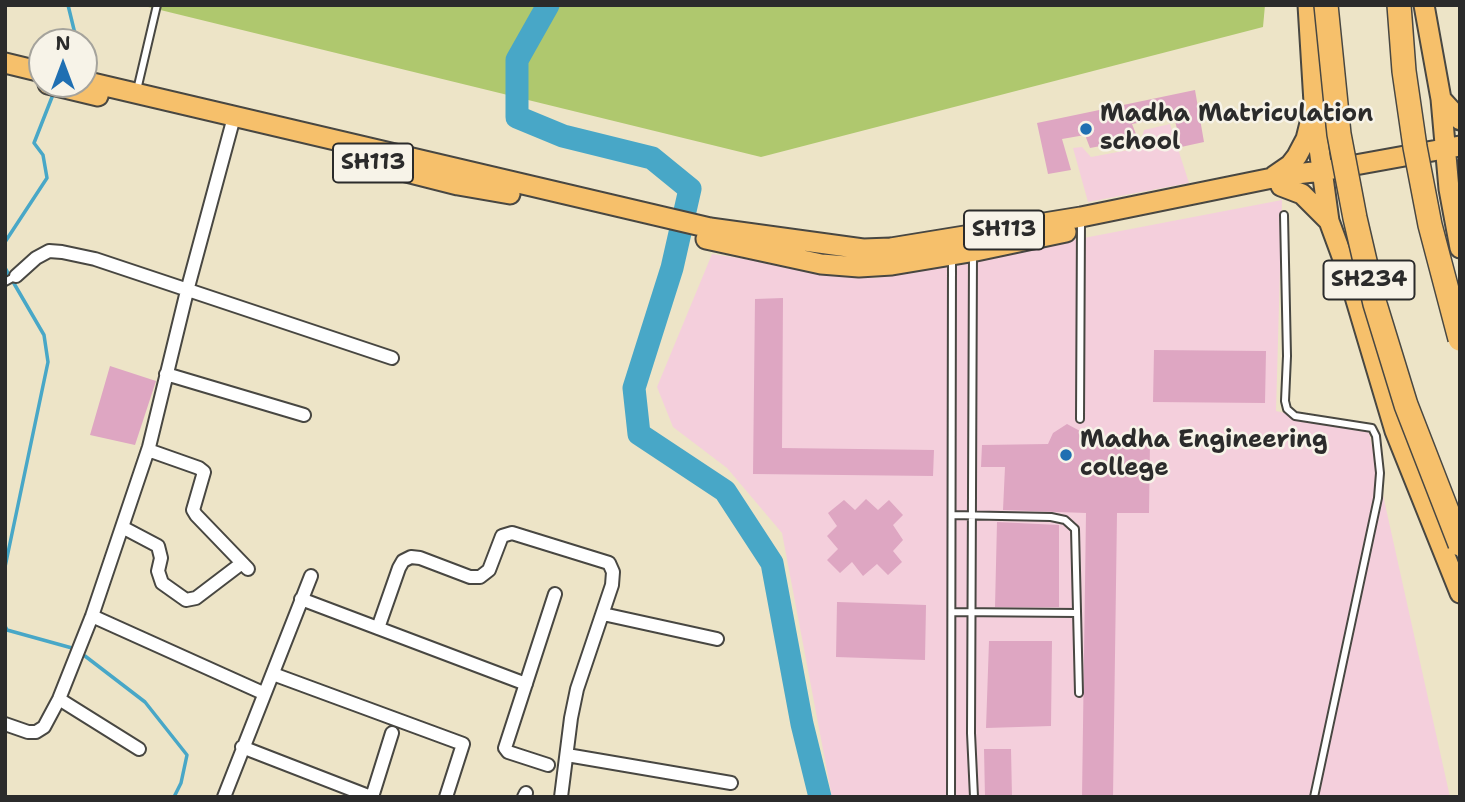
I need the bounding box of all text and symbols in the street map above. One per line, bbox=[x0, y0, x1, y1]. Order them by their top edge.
north arrow bbox=[28, 28, 98, 98]
text: N bbox=[55, 31, 71, 56]
place label: Madha Matriculation school bbox=[1100, 101, 1373, 157]
marker: Madha Matriculation school bbox=[1078, 121, 1094, 137]
road number: SH113 bbox=[333, 144, 413, 182]
road number: SH113 bbox=[964, 210, 1044, 249]
road number: SH234 bbox=[1324, 260, 1414, 300]
place label: Madha Engineering college bbox=[1080, 427, 1328, 483]
marker: Madha Engineering college bbox=[1058, 447, 1074, 463]

